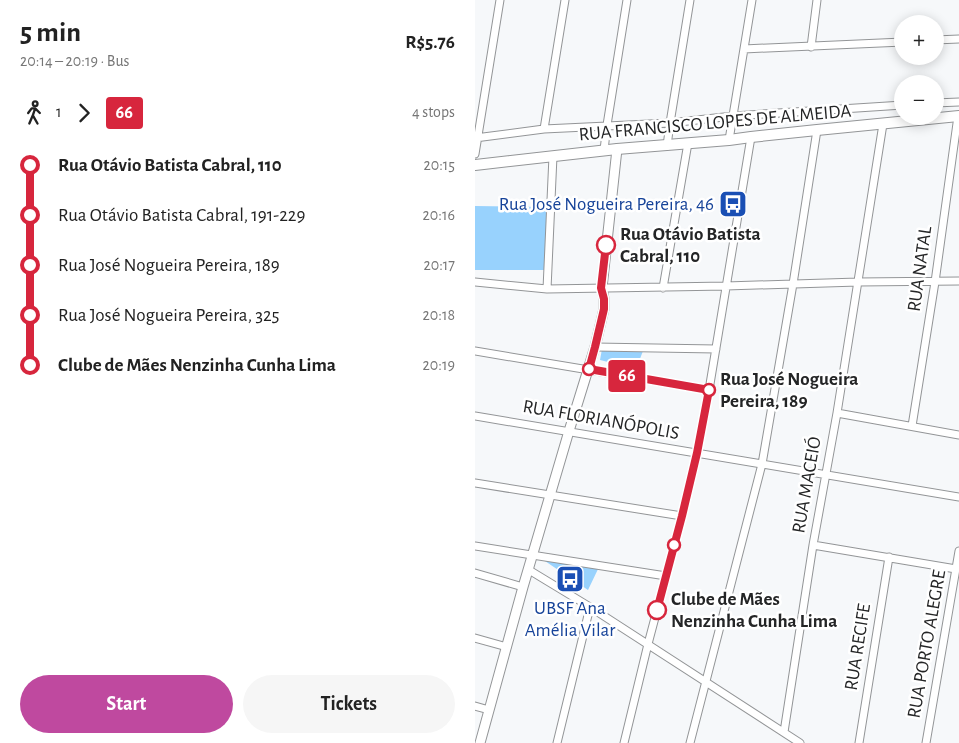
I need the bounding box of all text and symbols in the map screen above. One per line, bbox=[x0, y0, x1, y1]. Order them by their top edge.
map controls bbox=[894, 15, 944, 125]
button: + bbox=[894, 15, 944, 65]
text: 5 min bbox=[20, 19, 81, 47]
text: R$5.76 bbox=[405, 33, 455, 52]
text: 20:14 – 20:19 · Bus bbox=[20, 53, 130, 69]
button: − bbox=[894, 75, 944, 125]
icon: walk bbox=[20, 99, 48, 127]
icon: forward bbox=[70, 99, 98, 127]
street label: RUA FRANCISCO LOPES DE ALMEIDA bbox=[578, 102, 852, 144]
text: 1 bbox=[56, 104, 62, 120]
text: 66 bbox=[116, 104, 133, 122]
text: 4 stops bbox=[412, 104, 455, 120]
text: Rua Otávio Batista Cabral, 110 bbox=[58, 156, 282, 175]
text: 20:15 bbox=[423, 157, 455, 173]
bus stop icon: Rua José Nogueira Pereira, 46 bbox=[718, 189, 748, 219]
place label: Rua José Nogueira Pereira, 46 bbox=[499, 195, 714, 214]
text: Rua Otávio Batista Cabral, 191-229 bbox=[58, 206, 305, 225]
text: 20:16 bbox=[423, 207, 455, 223]
place label: Rua Otávio Batista Cabral, 110 bbox=[620, 225, 761, 266]
street label: RUA NATAL bbox=[905, 225, 935, 313]
marker: Rua Otávio Batista Cabral, 110 bbox=[596, 235, 616, 255]
text: Rua José Nogueira Pereira, 189 bbox=[58, 256, 280, 275]
text: 20:17 bbox=[423, 257, 455, 273]
text: Rua José Nogueira Pereira, 325 bbox=[58, 306, 280, 325]
text: 20:18 bbox=[423, 307, 455, 323]
text: Clube de Mães Nenzinha Cunha Lima bbox=[58, 356, 336, 375]
text: 20:19 bbox=[423, 357, 455, 373]
line badge: 66 bbox=[605, 360, 649, 392]
unlabelled marker bbox=[582, 362, 596, 376]
text: 66 bbox=[618, 367, 636, 385]
place label: Rua José Nogueira Pereira, 189 bbox=[720, 370, 858, 411]
marker: Rua José Nogueira Pereira, 189 bbox=[702, 383, 716, 397]
street label: RUA FLORIANÓPOLIS bbox=[521, 395, 681, 443]
street label: RUA MACEIÓ bbox=[787, 435, 825, 535]
unlabelled marker bbox=[667, 538, 681, 552]
bus stop icon: UBSF Ana Amélia Vilar bbox=[555, 564, 585, 594]
street label: RUA PORTO ALEGRE bbox=[905, 568, 949, 720]
place label: Clube de Mães Nenzinha Cunha Lima bbox=[671, 590, 837, 631]
place label: UBSF Ana Amélia Vilar bbox=[525, 599, 615, 640]
marker: Clube de Mães Nenzinha Cunha Lima bbox=[647, 600, 667, 620]
street label: RUA RECIFE bbox=[842, 602, 874, 692]
button: Start bbox=[20, 675, 233, 733]
button: Tickets bbox=[243, 675, 455, 733]

